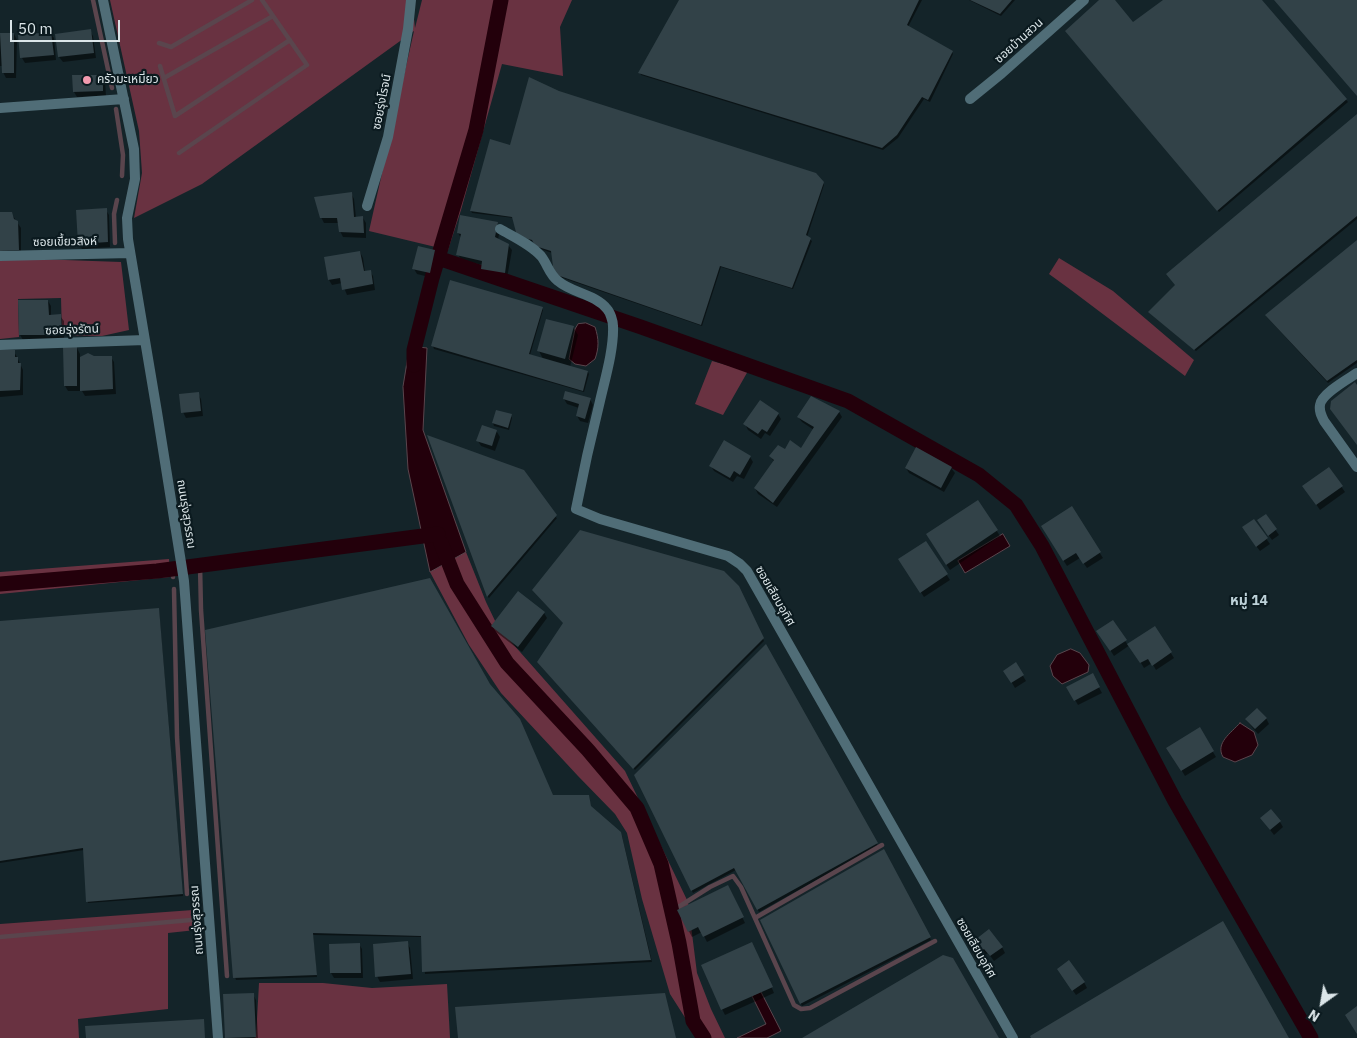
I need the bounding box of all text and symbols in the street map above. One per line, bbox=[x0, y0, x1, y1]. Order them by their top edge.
scale bar bbox=[12, 10, 122, 42]
street label: ซอยบ้านสวน bbox=[992, 15, 1046, 67]
text: 50 m bbox=[18, 19, 53, 38]
place label: ครัวมะเหมี่ยว bbox=[97, 73, 159, 87]
street label: ซอยรุ่งโรจน์ bbox=[370, 73, 394, 131]
marker: ครัวมะเหมี่ยว bbox=[81, 74, 93, 86]
street label: ซอยเขี้ยวสิงห์ bbox=[33, 234, 97, 250]
street label: ซอยรุ่งรัตน์ bbox=[45, 322, 99, 338]
street label: ถนนรุ่งสุวรรณ bbox=[173, 478, 199, 550]
street label: ซอยเลียบอุทิศ bbox=[752, 563, 798, 629]
district label: หมู่ 14 bbox=[1230, 593, 1268, 609]
street label: ถนนรุ่งสุวรรณ bbox=[187, 885, 207, 955]
street label: ซอยเลียบอุทิศ bbox=[953, 915, 999, 981]
north arrow bbox=[1297, 978, 1347, 1028]
text: N bbox=[1305, 1005, 1323, 1026]

